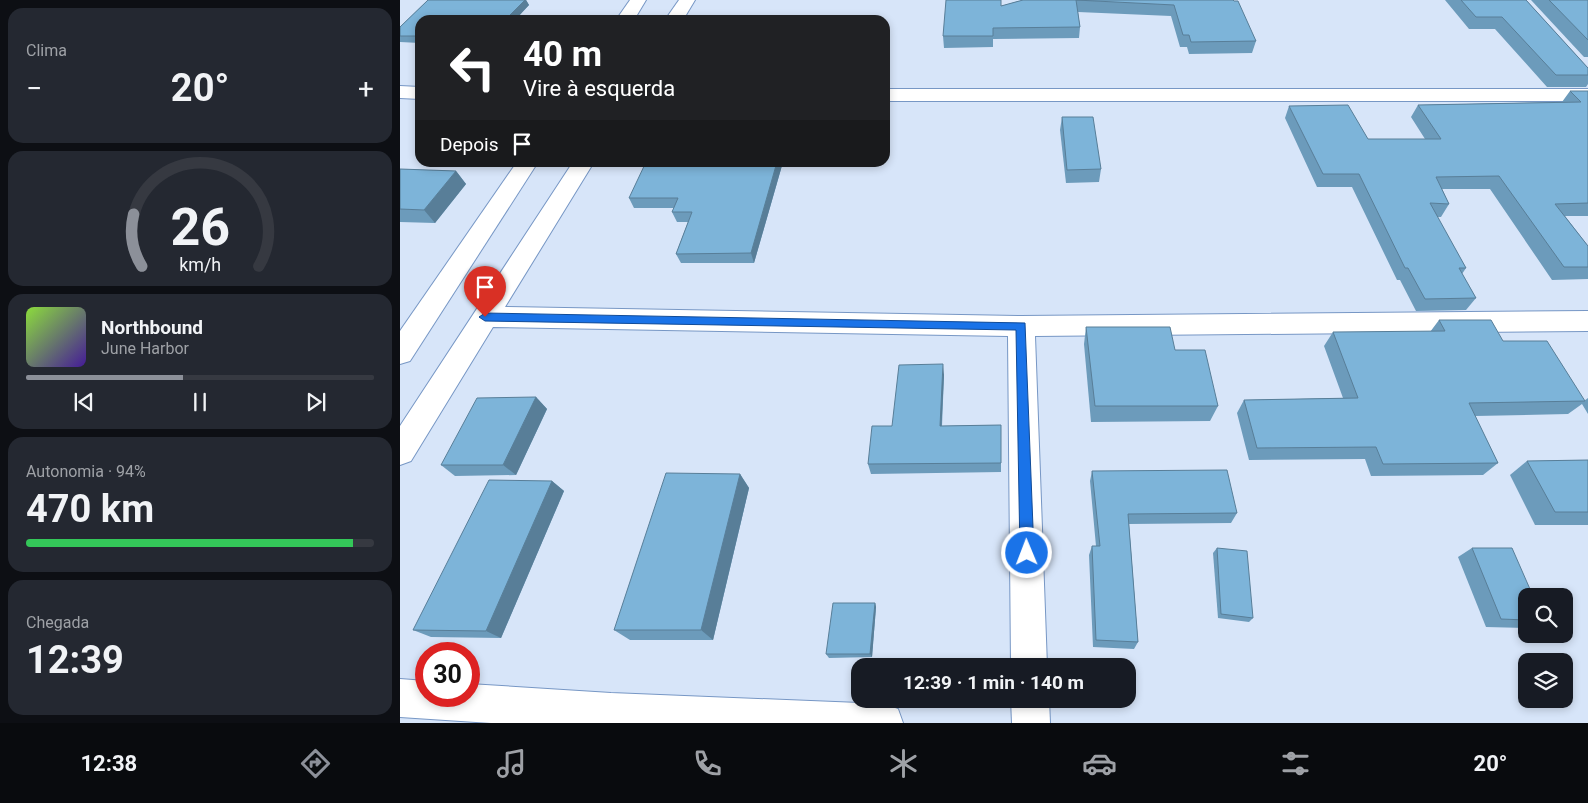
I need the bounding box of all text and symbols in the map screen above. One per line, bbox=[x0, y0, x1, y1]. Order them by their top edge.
text: 40 m bbox=[523, 34, 602, 75]
icon: left bbox=[440, 35, 505, 100]
text: Clima bbox=[26, 41, 67, 60]
text: 20° bbox=[171, 66, 229, 110]
text: − bbox=[26, 72, 42, 105]
text: + bbox=[358, 72, 374, 105]
text: Vire à esquerda bbox=[523, 76, 675, 101]
icon: arrive bbox=[508, 130, 536, 158]
text: Depois bbox=[440, 133, 498, 156]
text: 26 bbox=[170, 197, 230, 258]
text: km/h bbox=[179, 254, 221, 275]
pin bbox=[464, 266, 506, 317]
icon: arrive bbox=[471, 273, 499, 301]
text: Northbound bbox=[101, 316, 203, 339]
text: June Harbor bbox=[101, 339, 189, 358]
icon: previous bbox=[70, 388, 98, 416]
icon: pause bbox=[186, 388, 214, 416]
icon: next bbox=[302, 388, 330, 416]
text: Autonomia · 94% bbox=[26, 462, 146, 481]
text: 470 km bbox=[26, 487, 154, 531]
position arrow bbox=[1000, 526, 1052, 578]
map controls bbox=[1518, 588, 1573, 708]
button: search bbox=[1518, 588, 1573, 643]
text: Chegada bbox=[26, 613, 89, 632]
text: 12:39 bbox=[26, 638, 124, 682]
speed limit sign: 30 bbox=[415, 642, 480, 707]
button: layers bbox=[1518, 653, 1573, 708]
text: 12:39 · 1 min · 140 m bbox=[903, 671, 1084, 694]
icon: directions bbox=[298, 746, 333, 781]
icon: music bbox=[494, 746, 529, 781]
icon: phone bbox=[690, 746, 725, 781]
icon: climate bbox=[886, 746, 921, 781]
icon: car bbox=[1082, 746, 1117, 781]
icon: filters bbox=[1278, 746, 1313, 781]
text: 12:38 bbox=[80, 751, 137, 776]
text: 20° bbox=[1474, 751, 1507, 776]

